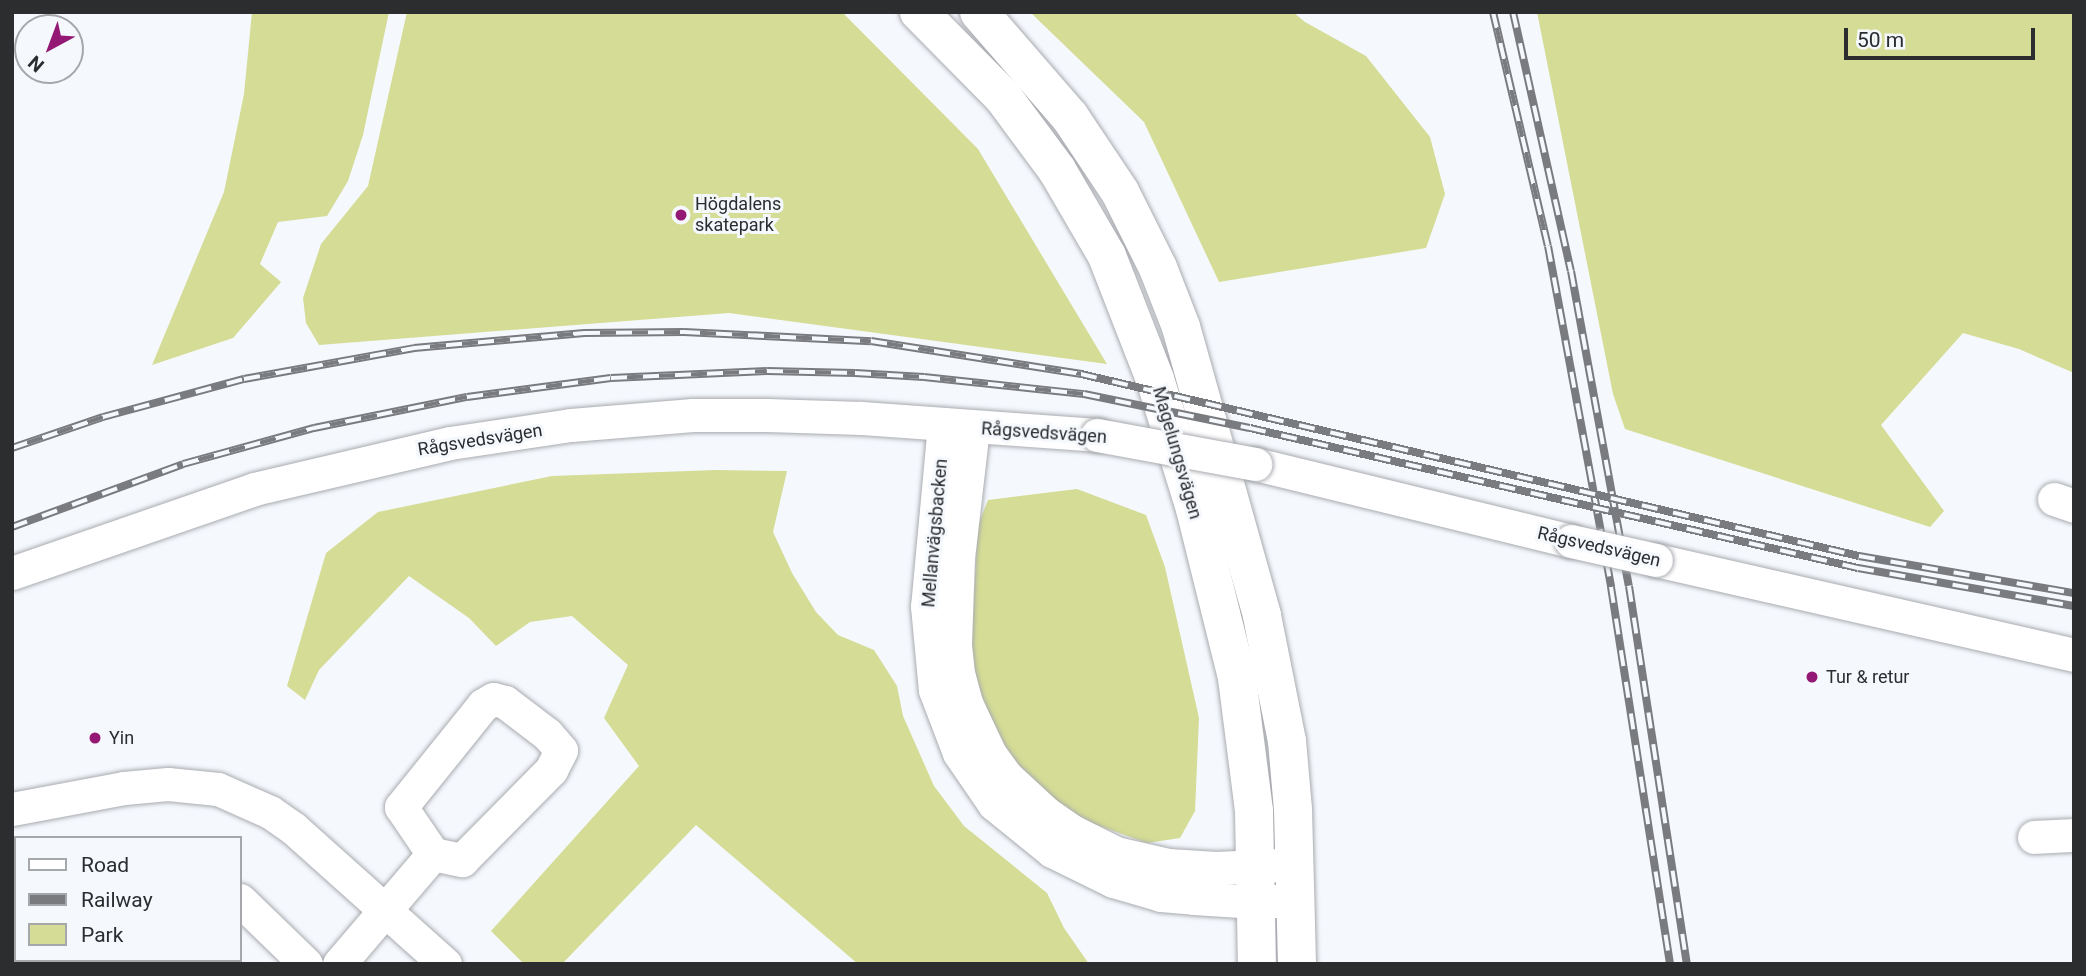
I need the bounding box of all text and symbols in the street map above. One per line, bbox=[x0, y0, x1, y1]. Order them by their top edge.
north arrow bbox=[14, 14, 84, 84]
scale bar bbox=[1848, 14, 2039, 58]
text: 50 m bbox=[1857, 28, 1904, 52]
text: N bbox=[24, 51, 49, 77]
place label: Högdalens skatepark bbox=[695, 194, 781, 236]
marker: Högdalens skatepark bbox=[673, 207, 689, 223]
street label: Magelungsvägen bbox=[1148, 384, 1206, 522]
street label: Rågsvedsvägen bbox=[980, 418, 1108, 448]
street label: Rågsvedsvägen bbox=[416, 419, 544, 461]
street label: Mellanvägsbacken bbox=[918, 458, 952, 608]
street label: Rågsvedsvägen bbox=[1535, 522, 1663, 572]
place label: Tur & retur bbox=[1826, 666, 1909, 688]
marker: Tur & retur bbox=[1804, 669, 1820, 685]
place label: Yin bbox=[109, 727, 134, 749]
marker: Yin bbox=[87, 730, 103, 746]
legend bbox=[14, 836, 242, 962]
text: Road bbox=[81, 853, 129, 877]
text: Railway bbox=[81, 888, 153, 912]
text: Park bbox=[81, 923, 123, 947]

